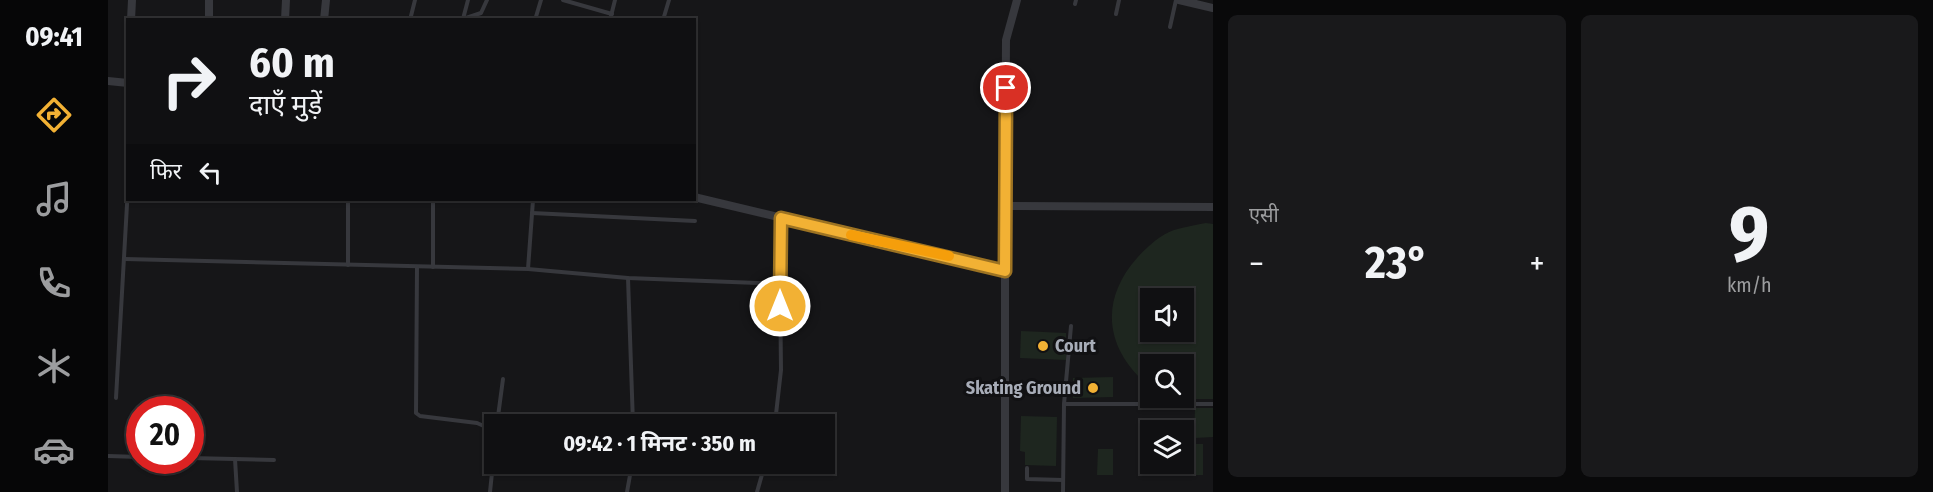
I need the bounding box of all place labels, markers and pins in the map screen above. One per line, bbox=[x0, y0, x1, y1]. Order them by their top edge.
pin bbox=[980, 62, 1031, 113]
place label: Court bbox=[1055, 335, 1097, 357]
marker: Court bbox=[1036, 339, 1050, 353]
place label: Skating Ground bbox=[966, 377, 1081, 399]
marker: Skating Ground bbox=[1086, 381, 1100, 395]

